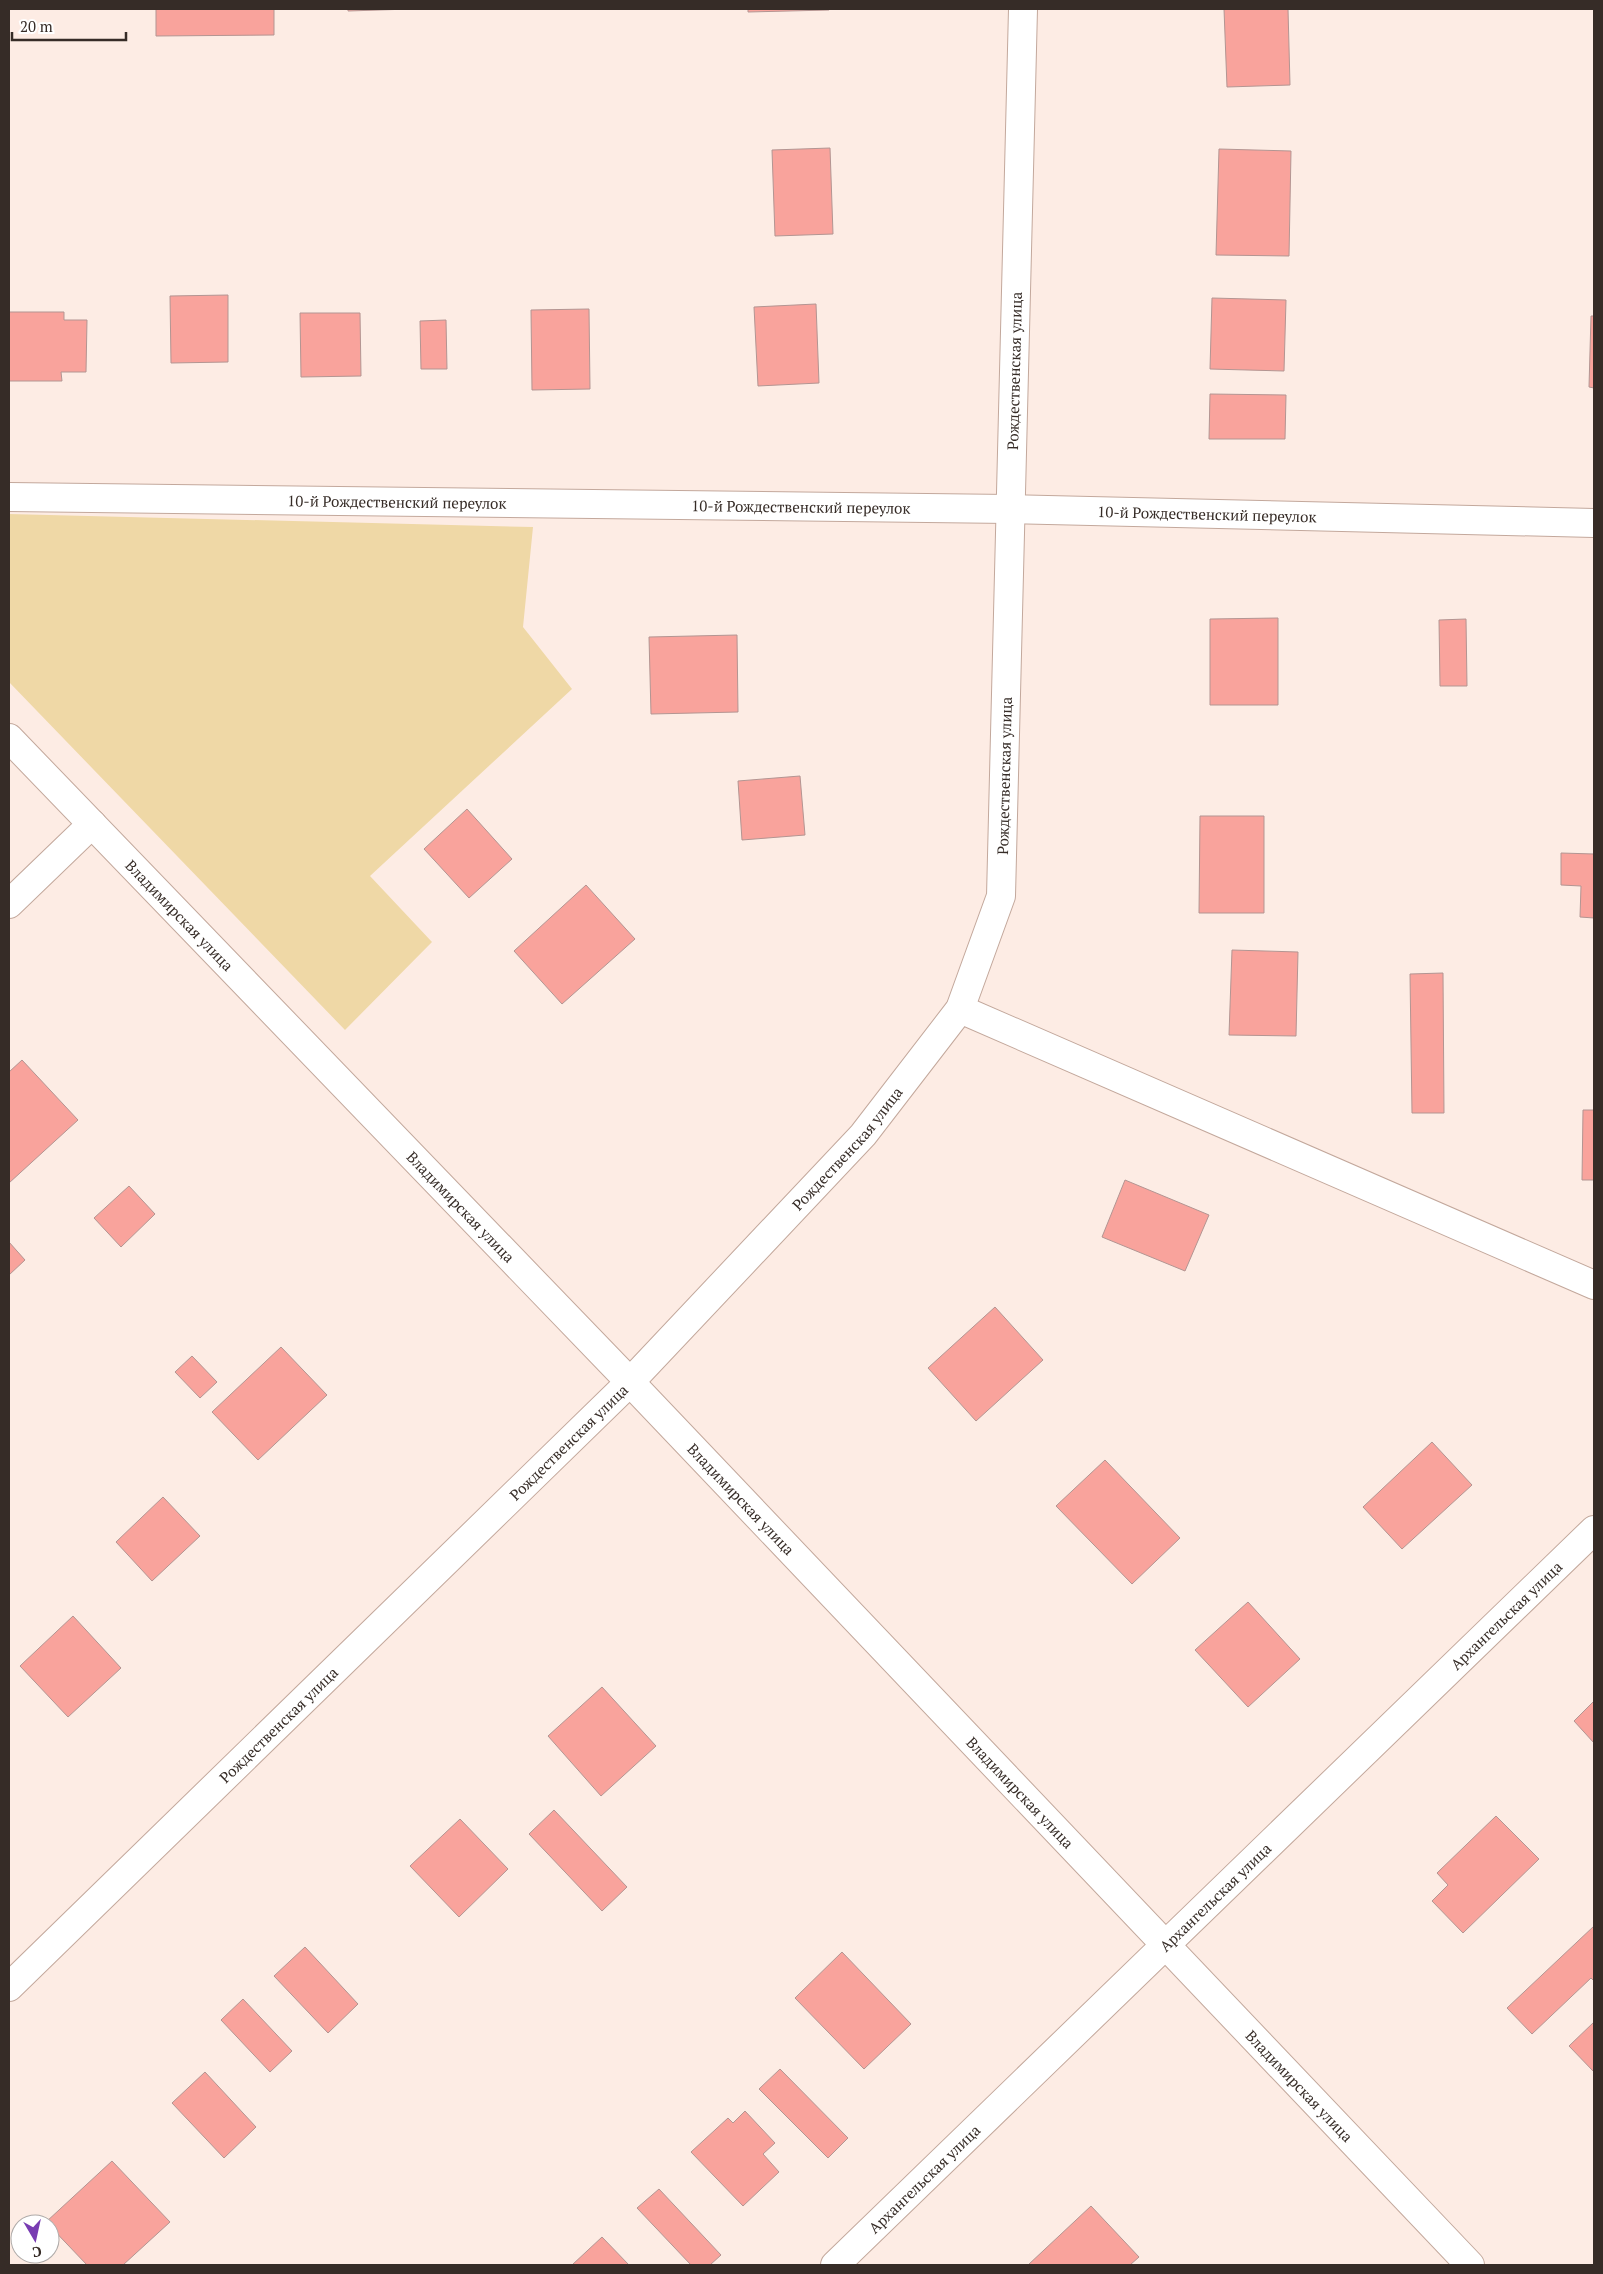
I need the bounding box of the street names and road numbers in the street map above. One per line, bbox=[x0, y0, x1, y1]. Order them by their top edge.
street label: Рождественская улица bbox=[1002, 291, 1026, 450]
street label: 10-й Рождественский переулок bbox=[287, 490, 508, 513]
street label: 10-й Рождественский переулок bbox=[691, 495, 912, 518]
street label: 10-й Рождественский переулок bbox=[1097, 501, 1318, 526]
street label: Рождественская улица bbox=[992, 696, 1016, 855]
street label: Владимирская улица bbox=[121, 855, 238, 975]
street label: Рождественская улица bbox=[787, 1082, 907, 1214]
street label: Владимирская улица bbox=[403, 1147, 519, 1267]
street label: Рождественская улица bbox=[505, 1379, 632, 1504]
street label: Владимирская улица bbox=[683, 1439, 799, 1559]
street label: Архангельская улица bbox=[1446, 1556, 1566, 1674]
street label: Рождественская улица bbox=[215, 1662, 342, 1787]
street label: Владимирская улица bbox=[962, 1732, 1079, 1853]
street label: Архангельская улица bbox=[1155, 1838, 1276, 1956]
street label: Владимирская улица bbox=[1242, 2026, 1358, 2146]
street label: Архангельская улица bbox=[864, 2120, 985, 2237]

